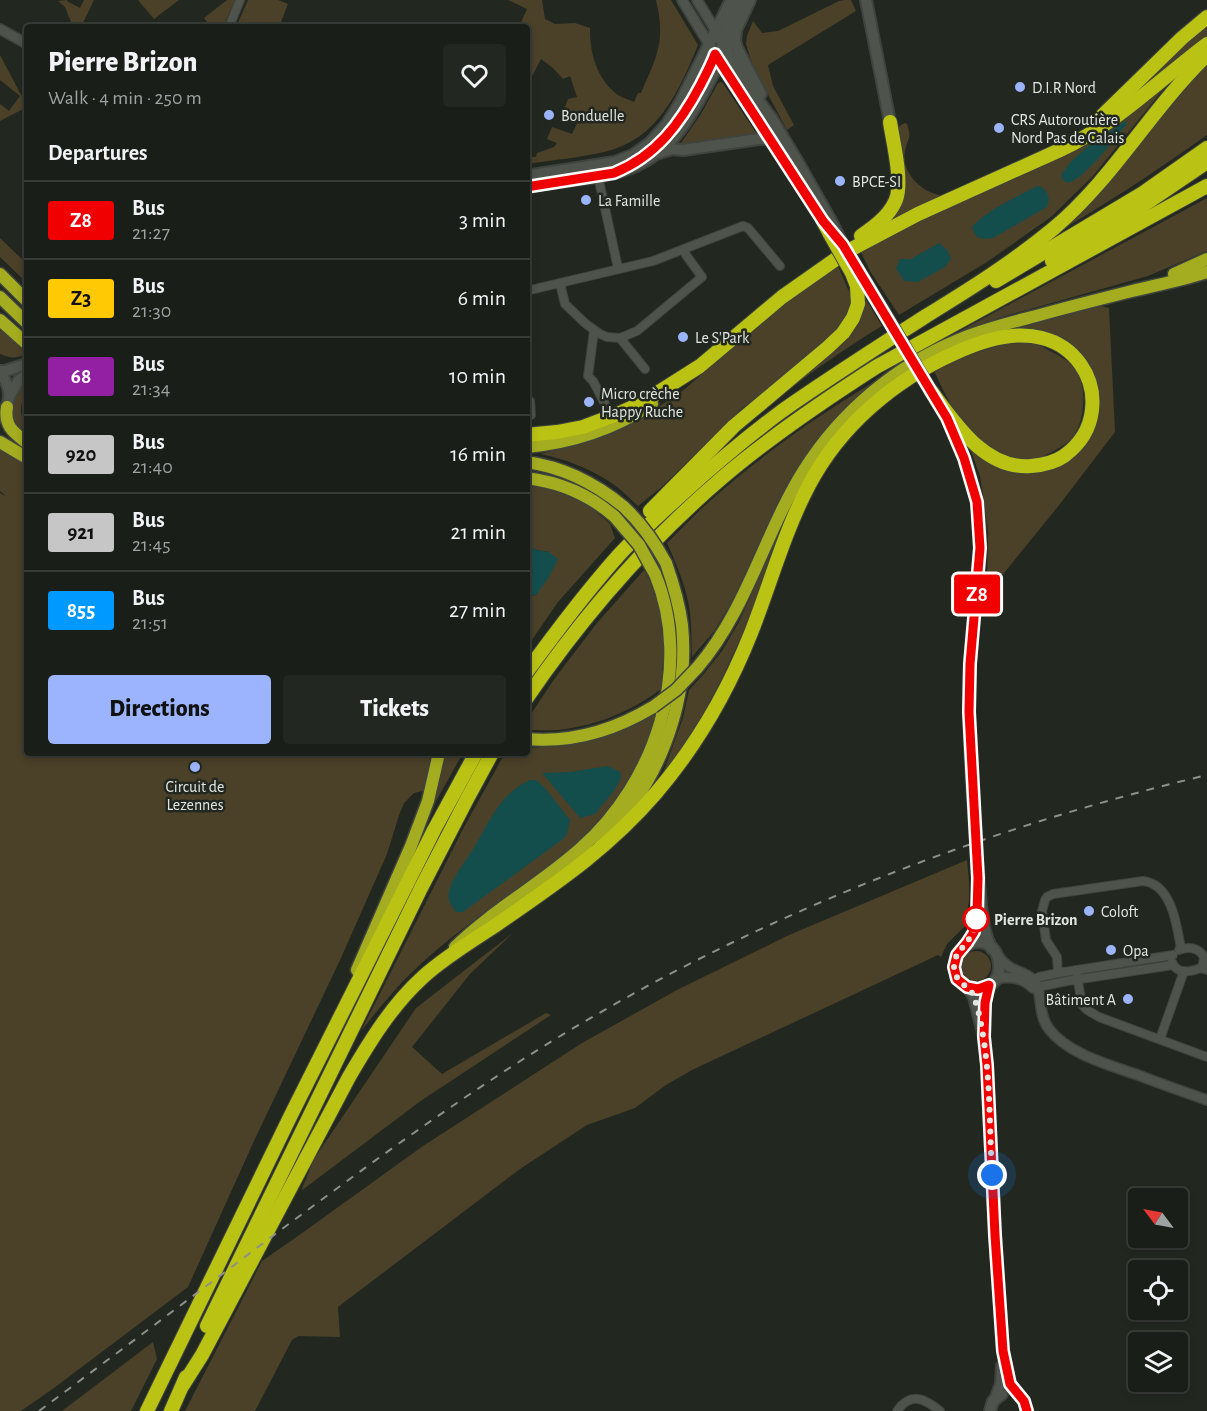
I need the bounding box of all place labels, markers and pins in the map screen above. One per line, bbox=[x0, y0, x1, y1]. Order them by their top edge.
marker: D.I.R Nord bbox=[1013, 80, 1027, 94]
place label: D.I.R Nord bbox=[1032, 80, 1096, 96]
marker: Bonduelle bbox=[542, 108, 556, 122]
place label: Bonduelle bbox=[561, 108, 624, 124]
place label: CRS Autoroutière Nord Pas de Calais bbox=[1011, 112, 1124, 146]
marker: CRS Autoroutière Nord Pas de Calais bbox=[992, 121, 1006, 135]
marker: BPCE-SI bbox=[833, 174, 847, 188]
place label: BPCE-SI bbox=[852, 174, 901, 190]
marker: La Famille bbox=[579, 193, 593, 207]
place label: La Famille bbox=[598, 193, 660, 209]
marker: Le S'Park bbox=[676, 330, 690, 344]
place label: Le S'Park bbox=[695, 330, 750, 346]
place label: Micro crèche Happy Ruche bbox=[601, 386, 683, 421]
marker: Micro crèche Happy Ruche bbox=[582, 395, 596, 409]
marker: Circuit de Lezennes bbox=[188, 760, 202, 774]
place label: Circuit de Lezennes bbox=[166, 779, 224, 813]
marker: Coloft bbox=[1082, 904, 1096, 918]
place label: Coloft bbox=[1101, 904, 1138, 920]
marker: Pierre Brizon bbox=[963, 906, 989, 932]
place label: Pierre Brizon bbox=[994, 912, 1078, 928]
marker: Opa bbox=[1104, 943, 1118, 957]
place label: Opa bbox=[1123, 943, 1149, 959]
place label: Bâtiment A bbox=[1046, 992, 1116, 1008]
marker: Bâtiment A bbox=[1121, 992, 1135, 1006]

